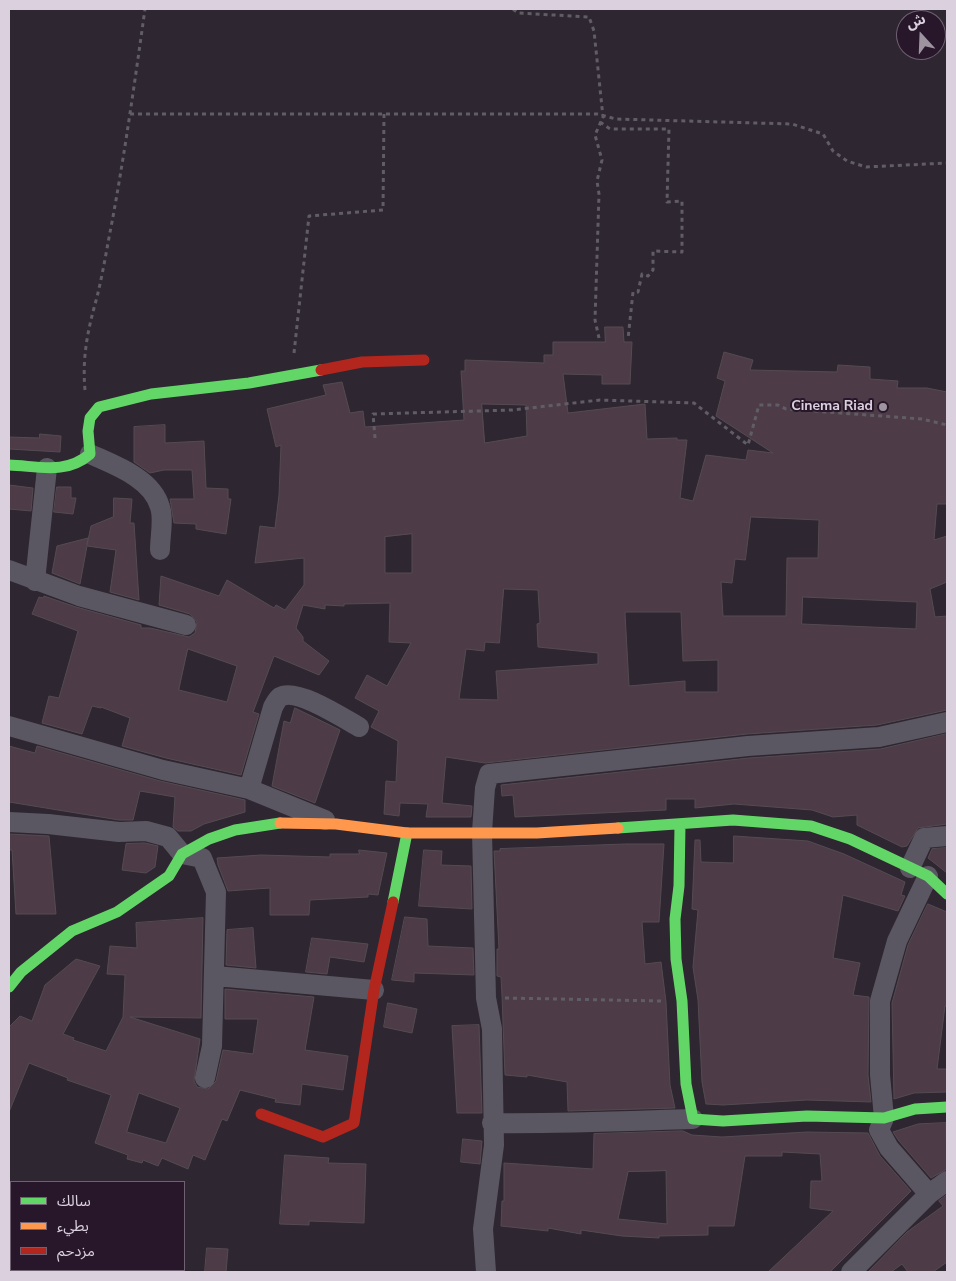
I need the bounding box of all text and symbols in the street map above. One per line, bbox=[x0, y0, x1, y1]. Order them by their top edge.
text: ش bbox=[904, 9, 928, 34]
north arrow bbox=[896, 10, 946, 60]
place label: Cinema Riad bbox=[791, 399, 873, 415]
marker: Cinema Riad bbox=[877, 401, 889, 413]
legend bbox=[10, 1181, 185, 1271]
text: سالك bbox=[57, 1191, 91, 1211]
text: بطيء bbox=[57, 1216, 89, 1236]
text: مزدحم bbox=[57, 1241, 95, 1261]

